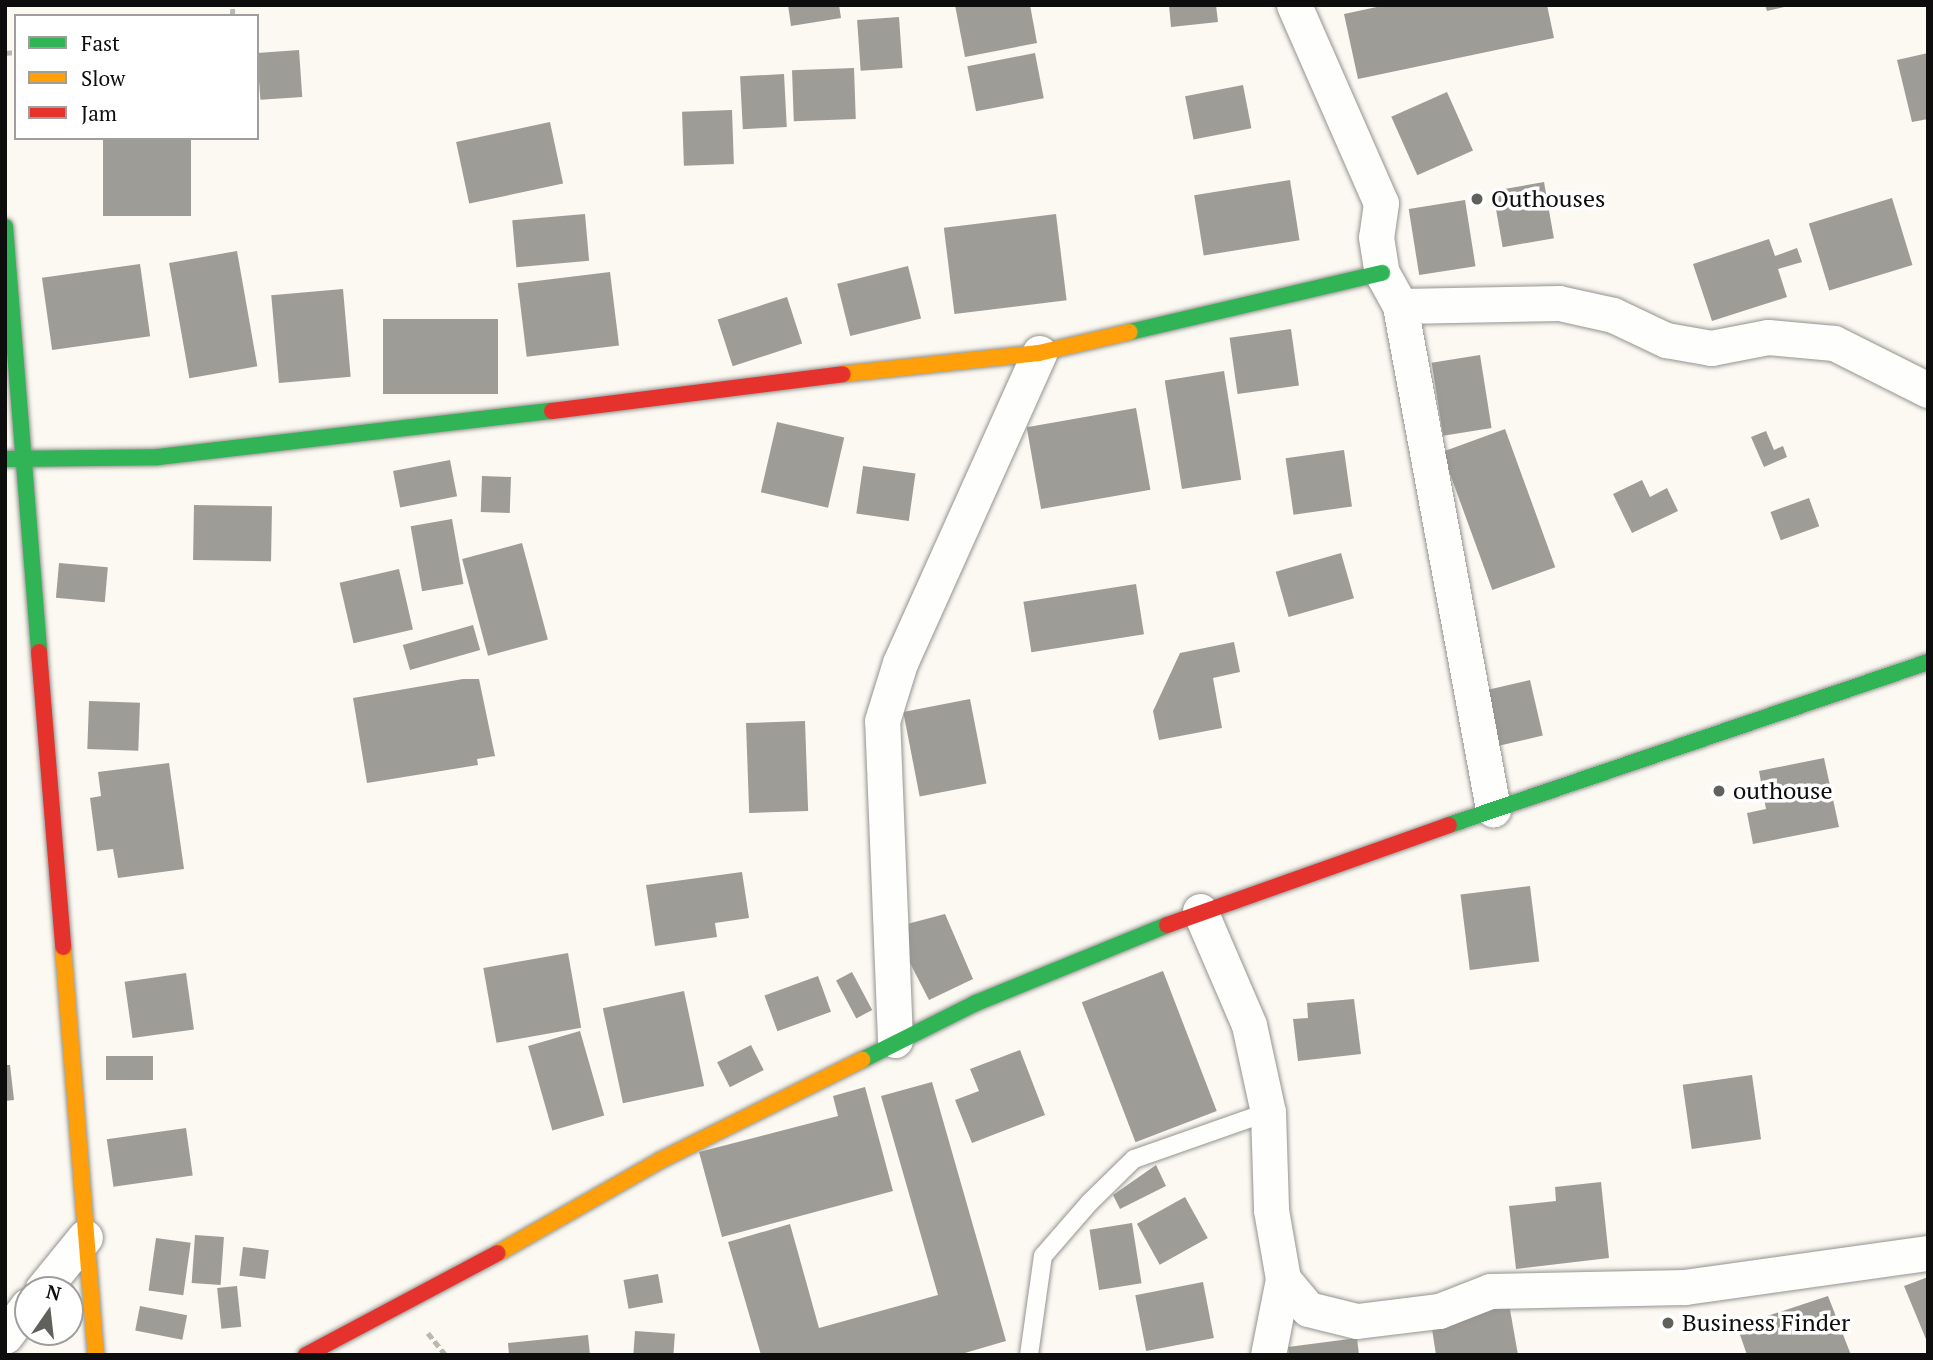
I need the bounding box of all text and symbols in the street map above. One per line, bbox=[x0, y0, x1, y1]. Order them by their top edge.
legend bbox=[14, 14, 259, 140]
text: Fast bbox=[81, 29, 120, 57]
text: Slow bbox=[81, 64, 125, 92]
text: Jam bbox=[81, 99, 117, 127]
place label: Outhouses bbox=[1491, 185, 1605, 213]
marker: Outhouses bbox=[1469, 191, 1485, 207]
place label: outhouse bbox=[1733, 777, 1833, 805]
marker: outhouse bbox=[1711, 783, 1727, 799]
north arrow bbox=[14, 1276, 84, 1346]
text: N bbox=[44, 1278, 64, 1306]
place label: Business Finder bbox=[1682, 1309, 1850, 1337]
marker: Business Finder bbox=[1660, 1315, 1676, 1331]

